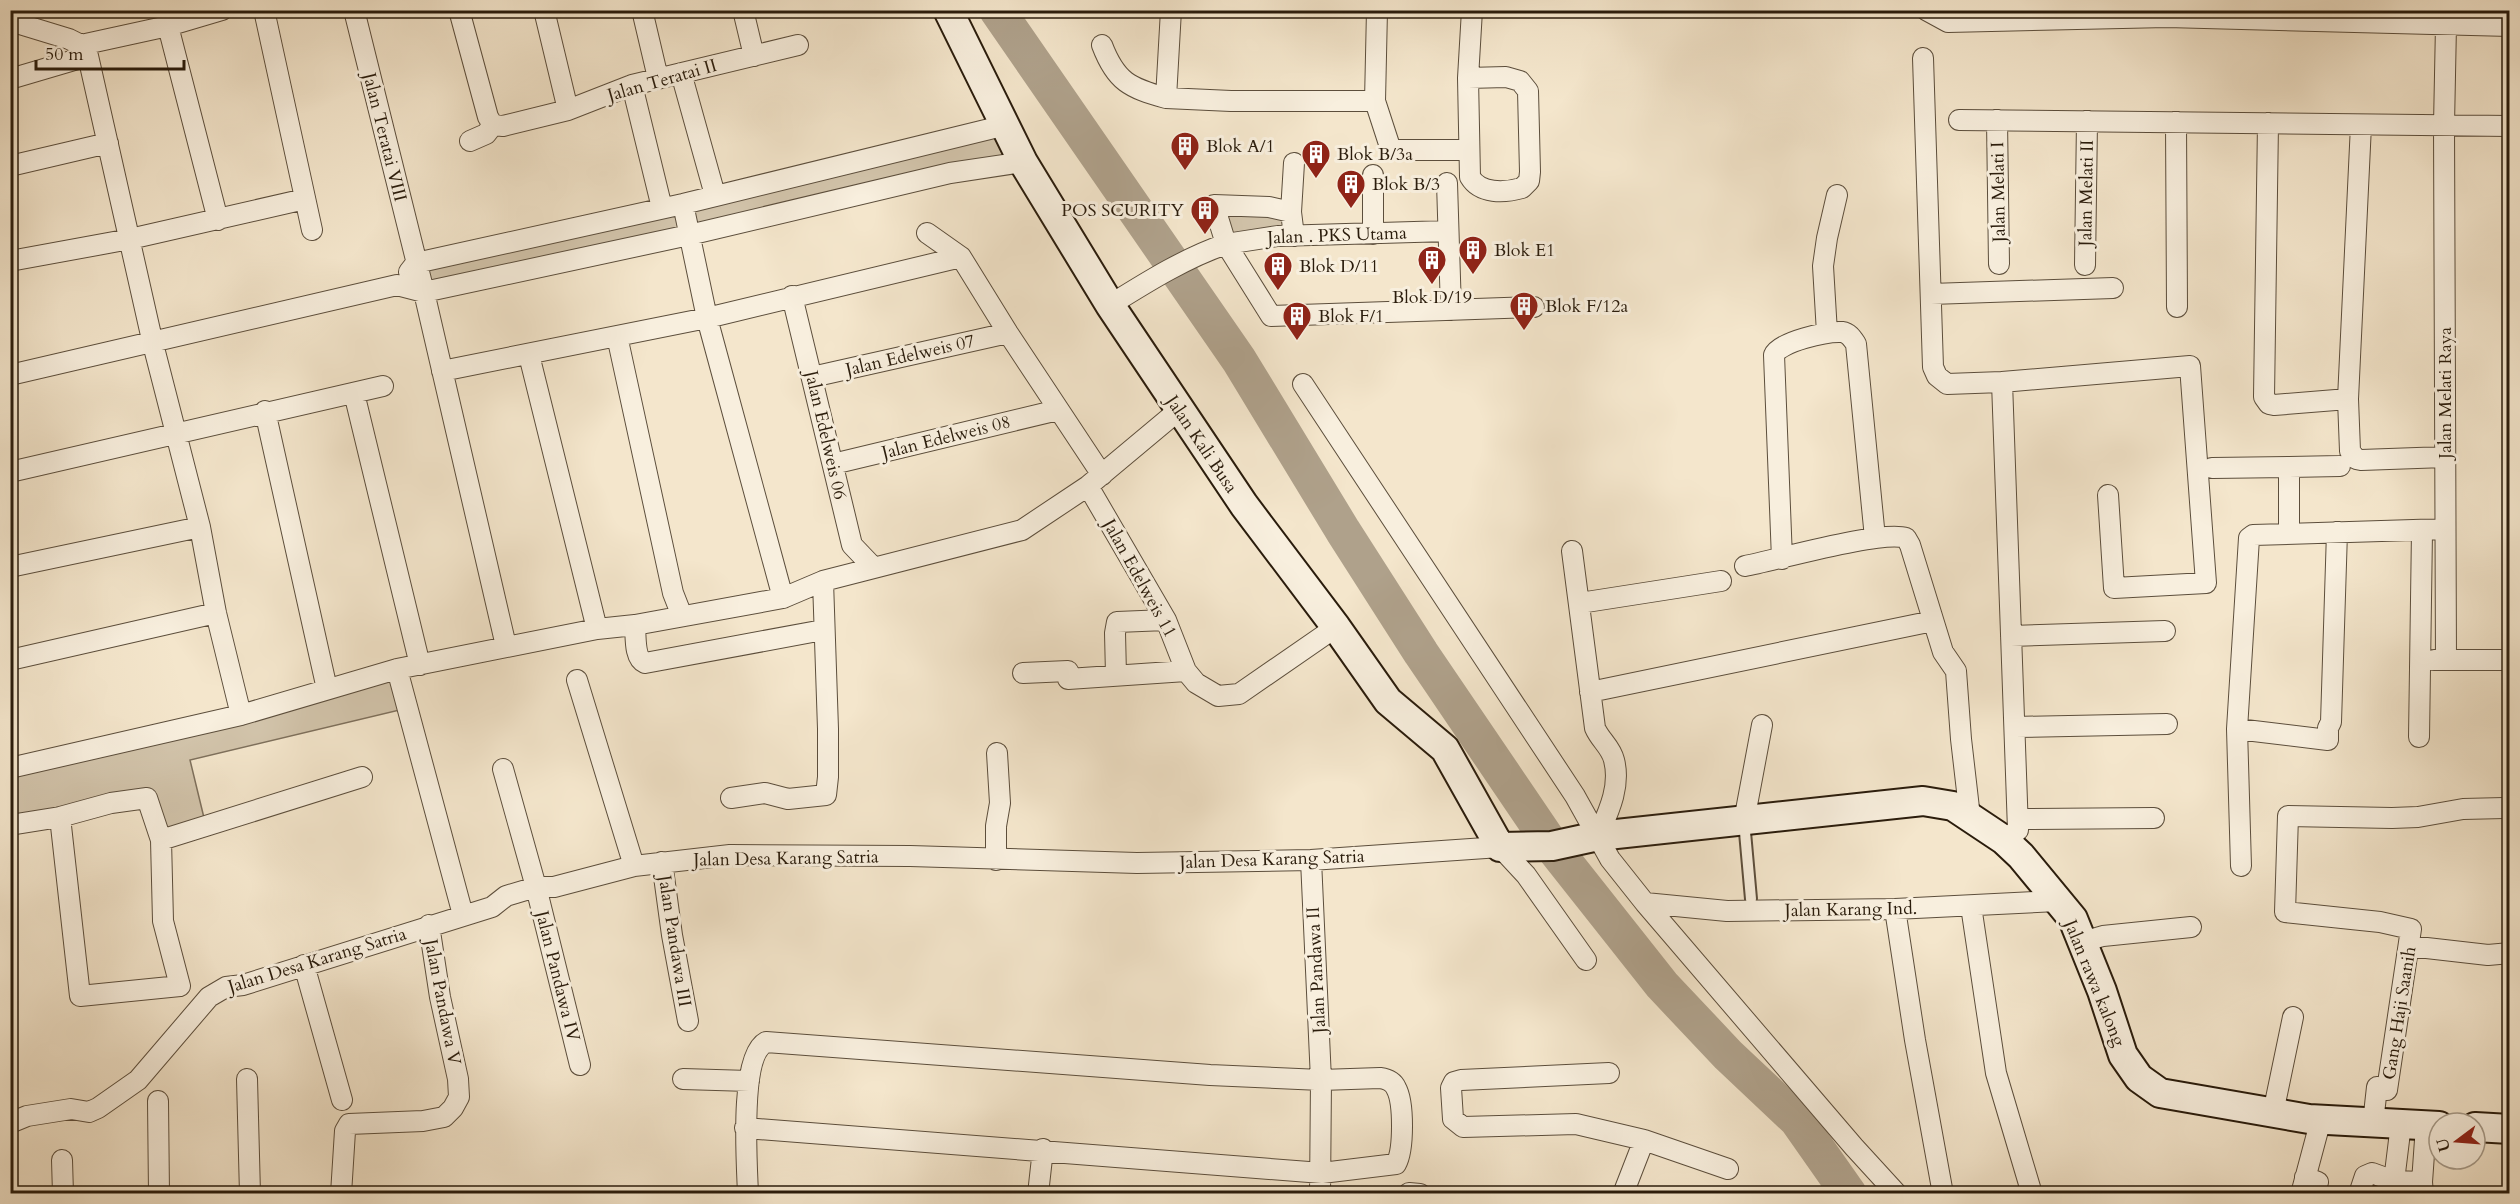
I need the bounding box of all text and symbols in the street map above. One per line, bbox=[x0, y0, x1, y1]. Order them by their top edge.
scale bar bbox=[36, 33, 184, 71]
text: 50 m bbox=[45, 42, 84, 67]
street label: Jalan Teratai II bbox=[602, 53, 720, 109]
street label: Jalan Teratai VIII bbox=[356, 67, 413, 204]
building icon: Blok A/1 bbox=[1169, 130, 1201, 172]
place label: Blok A/1 bbox=[1206, 134, 1275, 159]
building icon: Blok B/3a bbox=[1300, 138, 1332, 180]
street label: Jalan Melati II bbox=[2073, 139, 2100, 250]
place label: Blok B/3a bbox=[1337, 142, 1413, 167]
street label: Jalan Melati I bbox=[1985, 142, 2012, 245]
building icon: Blok B/3 bbox=[1335, 168, 1367, 210]
place label: Blok B/3 bbox=[1372, 172, 1440, 197]
building icon: POS SCURITY bbox=[1189, 194, 1221, 236]
place label: POS SCURITY bbox=[1061, 198, 1185, 223]
street label: Jalan . PKS Utama bbox=[1264, 221, 1408, 251]
building icon: Blok E1 bbox=[1457, 234, 1489, 276]
place label: Blok E1 bbox=[1494, 238, 1555, 263]
building icon: Blok D/19 bbox=[1416, 244, 1448, 286]
building icon: Blok D/11 bbox=[1262, 250, 1294, 292]
place label: Blok D/11 bbox=[1299, 254, 1379, 279]
place label: Blok D/19 bbox=[1392, 285, 1472, 310]
building icon: Blok F/12a bbox=[1508, 290, 1540, 332]
place label: Blok F/12a bbox=[1545, 294, 1629, 319]
building icon: Blok F/1 bbox=[1281, 300, 1313, 342]
place label: Blok F/1 bbox=[1318, 304, 1384, 329]
street label: Jalan Melati Raya bbox=[2433, 327, 2458, 462]
street label: Jalan Edelweis 07 bbox=[840, 328, 977, 383]
street label: Jalan Edelweis 06 bbox=[798, 365, 853, 502]
street label: Jalan Kali Busa bbox=[1158, 388, 1244, 498]
street label: Jalan Edelweis 08 bbox=[876, 409, 1013, 466]
street label: Jalan Edelweis 11 bbox=[1095, 512, 1182, 642]
street label: Jalan Desa Karang Satria bbox=[690, 844, 879, 873]
street label: Jalan Desa Karang Satria bbox=[1176, 844, 1365, 875]
street label: Jalan Pandawa III bbox=[651, 871, 697, 1009]
street label: Jalan Karang Ind. bbox=[1782, 896, 1917, 923]
street label: Jalan Pandawa IV bbox=[528, 905, 586, 1045]
street label: Jalan Pandawa II bbox=[1301, 906, 1332, 1037]
street label: Jalan rawa kalong bbox=[2057, 913, 2132, 1051]
street label: Jalan Desa Karang Satria bbox=[222, 921, 410, 1000]
street label: Jalan Pandawa V bbox=[417, 934, 467, 1068]
street label: Gang Haji Saanih bbox=[2377, 944, 2422, 1082]
north arrow bbox=[2427, 1111, 2487, 1171]
text: U bbox=[2431, 1136, 2456, 1154]

